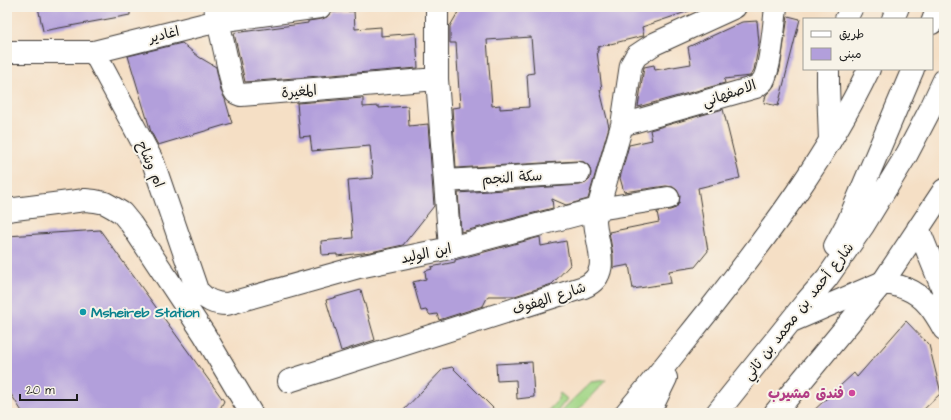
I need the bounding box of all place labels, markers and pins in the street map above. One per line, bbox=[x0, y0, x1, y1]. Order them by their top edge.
place label: Msheireb Station bbox=[91, 303, 199, 323]
marker: Msheireb Station bbox=[78, 307, 88, 317]
place label: فندق مشيرب bbox=[768, 384, 844, 404]
marker: فندق مشيرب bbox=[847, 388, 857, 398]

